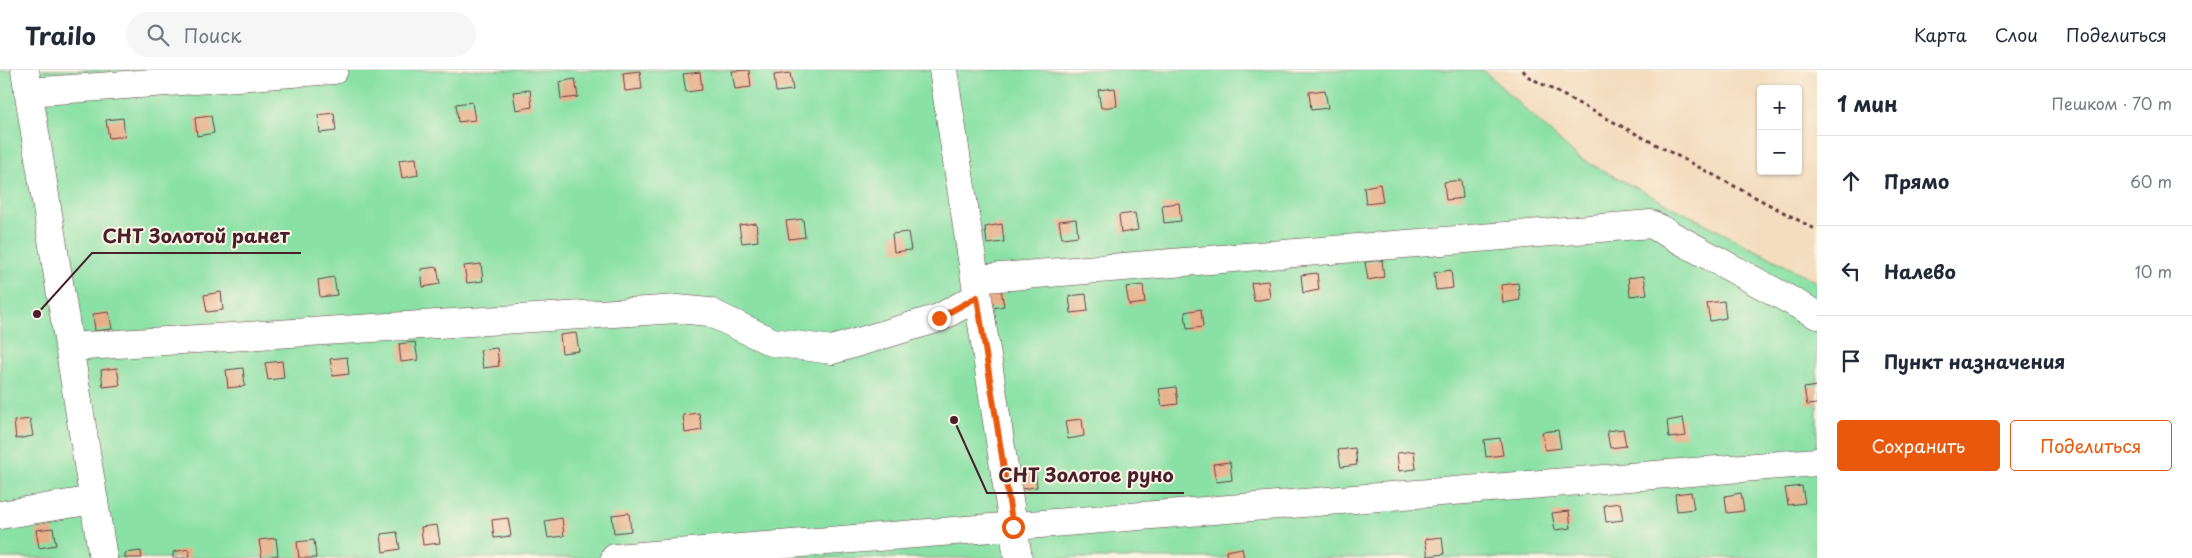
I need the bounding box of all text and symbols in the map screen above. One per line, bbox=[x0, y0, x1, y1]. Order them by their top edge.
search box bbox=[126, 12, 476, 57]
text: Trailo bbox=[25, 17, 96, 53]
icon: search bbox=[144, 21, 172, 49]
text: Поиск bbox=[184, 21, 242, 49]
text: Карта bbox=[1914, 21, 1967, 48]
text: Слои bbox=[1995, 21, 2038, 48]
text: Поделиться bbox=[2066, 21, 2167, 48]
map controls bbox=[1757, 85, 1802, 175]
button: + bbox=[1757, 85, 1802, 130]
text: 1 мин bbox=[1837, 87, 1898, 119]
text: Пешком · 70 m bbox=[2052, 91, 2172, 115]
button: − bbox=[1757, 130, 1802, 175]
icon: ahead bbox=[1837, 167, 1865, 195]
text: Прямо bbox=[1884, 167, 1949, 195]
text: 60 m bbox=[2130, 169, 2172, 193]
callout: СНТ Золотой ранет bbox=[92, 219, 301, 253]
text: СНТ Золотой ранет bbox=[102, 221, 291, 249]
icon: left bbox=[1837, 257, 1865, 285]
text: Налево bbox=[1884, 257, 1956, 285]
text: 10 m bbox=[2135, 259, 2172, 283]
route end bbox=[928, 307, 951, 330]
icon: arrive bbox=[1837, 347, 1865, 375]
text: Пункт назначения bbox=[1884, 347, 2065, 375]
button: Сохранить bbox=[1837, 420, 2000, 471]
button: Поделиться bbox=[2010, 420, 2172, 471]
callout: СНТ Золотое руно bbox=[987, 459, 1184, 493]
text: СНТ Золотое руно bbox=[998, 460, 1174, 488]
route start bbox=[1002, 516, 1025, 539]

